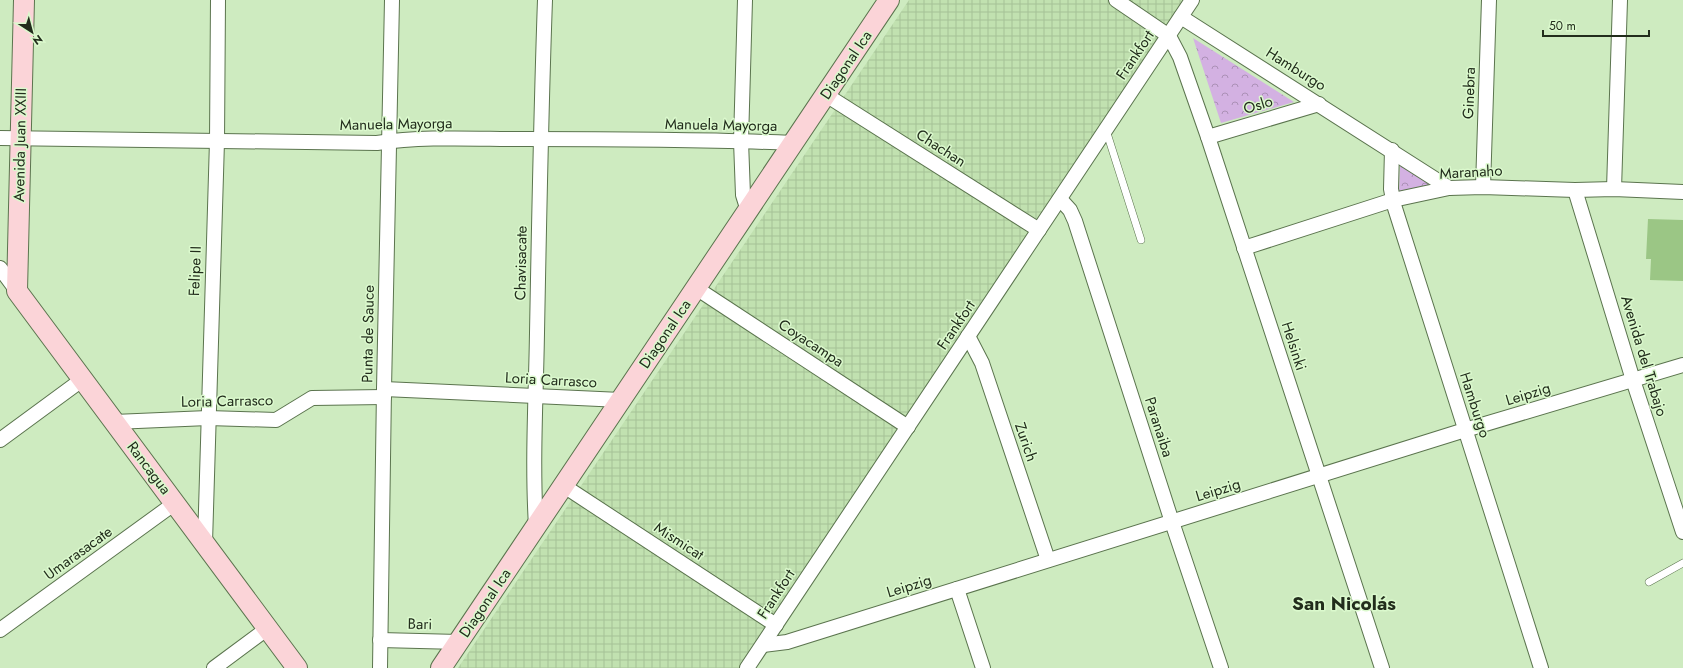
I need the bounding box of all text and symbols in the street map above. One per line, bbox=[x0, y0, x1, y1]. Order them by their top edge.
north arrow bbox=[12, 12, 52, 52]
scale bar bbox=[1543, 12, 1649, 38]
text: 50 m bbox=[1549, 17, 1576, 35]
street label: Diagonal Ica bbox=[815, 26, 877, 104]
street label: Frankfort bbox=[1110, 26, 1160, 84]
text: N bbox=[30, 31, 46, 49]
street label: Hamburgo bbox=[1261, 42, 1331, 96]
street label: Ginebra bbox=[1457, 67, 1481, 119]
street label: Avenida Juan XXIII bbox=[8, 88, 32, 202]
street label: Oslo bbox=[1241, 90, 1275, 120]
street label: Manuela Mayorga bbox=[340, 112, 452, 136]
street label: Manuela Mayorga bbox=[665, 113, 777, 137]
street label: Chachan bbox=[912, 124, 970, 172]
street label: Maranaho bbox=[1439, 159, 1503, 185]
street label: Chavisacate bbox=[509, 225, 533, 301]
street label: Felipe II bbox=[183, 245, 207, 297]
street label: Punta de Sauce bbox=[356, 285, 380, 383]
street label: Avenida del Trabajo bbox=[1615, 293, 1673, 419]
street label: Diagonal Ica bbox=[634, 295, 696, 373]
street label: Frankfort bbox=[931, 296, 981, 354]
street label: Coyacampa bbox=[774, 314, 848, 372]
street label: Helsinki bbox=[1276, 319, 1312, 373]
street label: Loria Carrasco bbox=[504, 367, 598, 393]
street label: Hamburgo bbox=[1454, 369, 1496, 441]
street label: Leipzig bbox=[1503, 377, 1553, 411]
street label: Loria Carrasco bbox=[181, 389, 273, 413]
street label: Paranaiba bbox=[1139, 394, 1179, 460]
street label: Zurich bbox=[1009, 420, 1043, 464]
street label: Rancagua bbox=[122, 437, 176, 499]
street label: Leipzig bbox=[1193, 473, 1243, 507]
street label: Mismicat bbox=[650, 517, 709, 566]
street label: Umarasacate bbox=[39, 521, 117, 585]
street label: Diagonal Ica bbox=[454, 564, 516, 642]
street label: Frankfort bbox=[752, 565, 800, 623]
street label: Leipzig bbox=[884, 569, 934, 603]
district label: San Nicolás bbox=[1292, 590, 1396, 617]
street label: Bari bbox=[407, 613, 433, 635]

